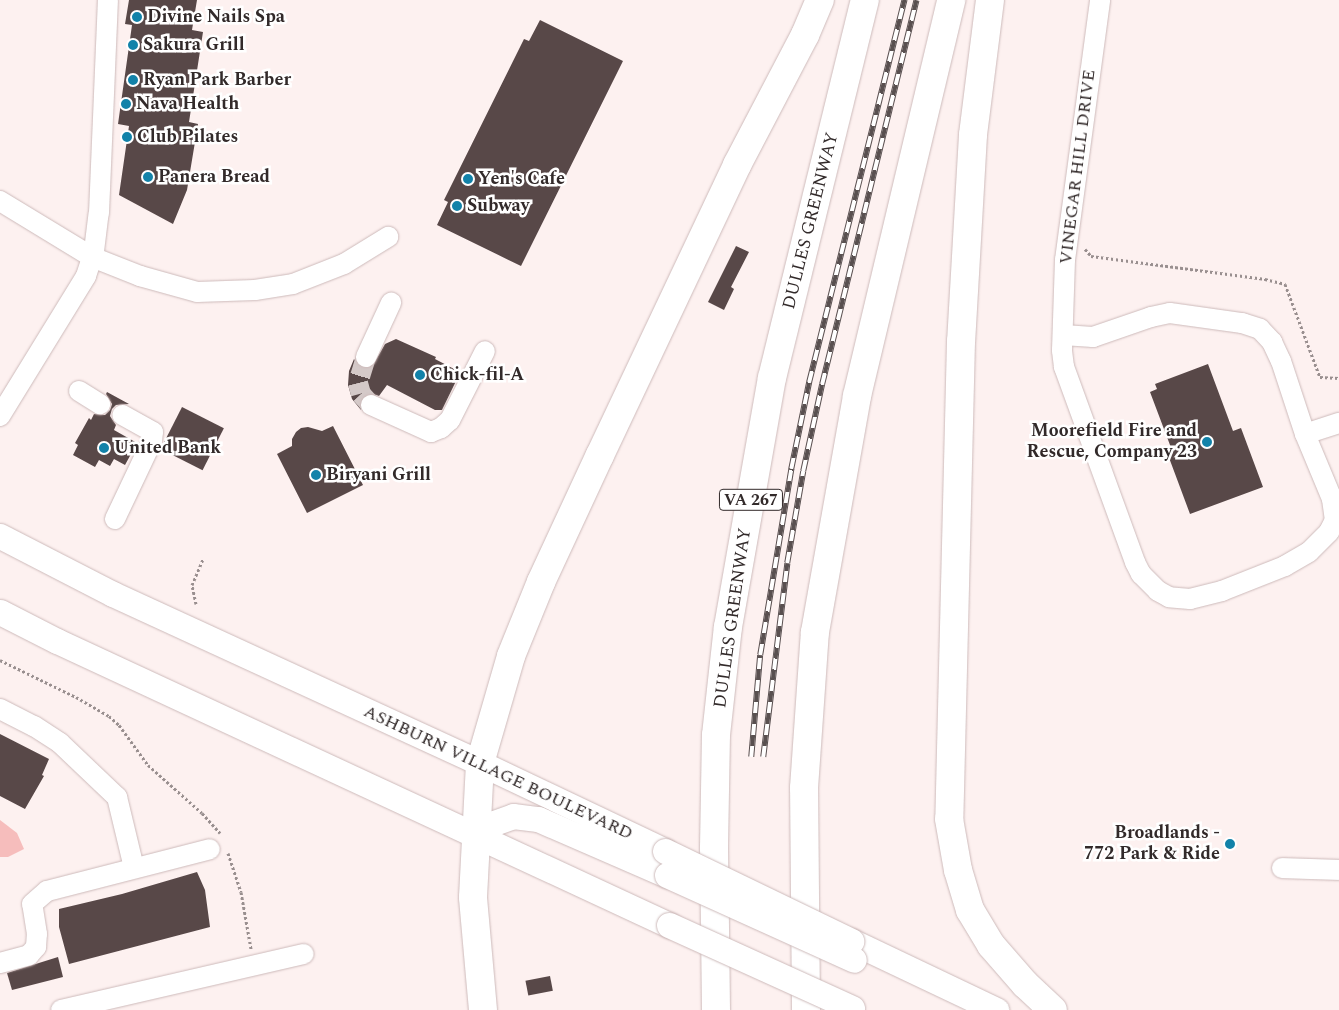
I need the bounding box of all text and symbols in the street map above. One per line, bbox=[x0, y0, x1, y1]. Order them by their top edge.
place label: Divine Nails Spa bbox=[147, 6, 285, 28]
marker: Divine Nails Spa bbox=[131, 11, 143, 23]
place label: Sakura Grill bbox=[143, 34, 245, 56]
marker: Sakura Grill bbox=[127, 39, 139, 51]
street label: VINEGAR HILL DRIVE bbox=[1055, 68, 1101, 266]
place label: Ryan Park Barber bbox=[143, 69, 291, 91]
marker: Ryan Park Barber bbox=[127, 74, 139, 86]
place label: Nava Health bbox=[136, 93, 239, 115]
marker: Nava Health bbox=[120, 98, 132, 110]
place label: Club Pilates bbox=[137, 126, 238, 148]
street label: DULLES GREENWAY bbox=[779, 130, 843, 312]
marker: Club Pilates bbox=[121, 131, 133, 143]
place label: Panera Bread bbox=[158, 166, 270, 188]
place label: Yen's Cafe bbox=[478, 168, 565, 190]
marker: Panera Bread bbox=[142, 171, 154, 183]
marker: Yen's Cafe bbox=[462, 173, 474, 185]
place label: Subway bbox=[467, 195, 529, 217]
marker: Subway bbox=[451, 200, 463, 212]
place label: Chick-fil-A bbox=[430, 364, 524, 386]
marker: Chick-fil-A bbox=[414, 369, 426, 381]
place label: Moorefield Fire and Rescue, Company 23 bbox=[1027, 421, 1197, 464]
marker: Moorefield Fire and Rescue, Company 23 bbox=[1201, 436, 1213, 448]
place label: United Bank bbox=[114, 437, 221, 459]
marker: United Bank bbox=[98, 442, 110, 454]
place label: Biryani Grill bbox=[326, 464, 431, 486]
marker: Biryani Grill bbox=[310, 469, 322, 481]
road number: VA 267 bbox=[718, 486, 784, 514]
street label: DULLES GREENWAY bbox=[710, 526, 756, 710]
street label: ASHBURN VILLAGE BOULEVARD bbox=[360, 701, 636, 845]
place label: Broadlands - 772 Park & Ride bbox=[1084, 823, 1220, 866]
marker: Broadlands - 772 Park & Ride bbox=[1224, 838, 1236, 850]

